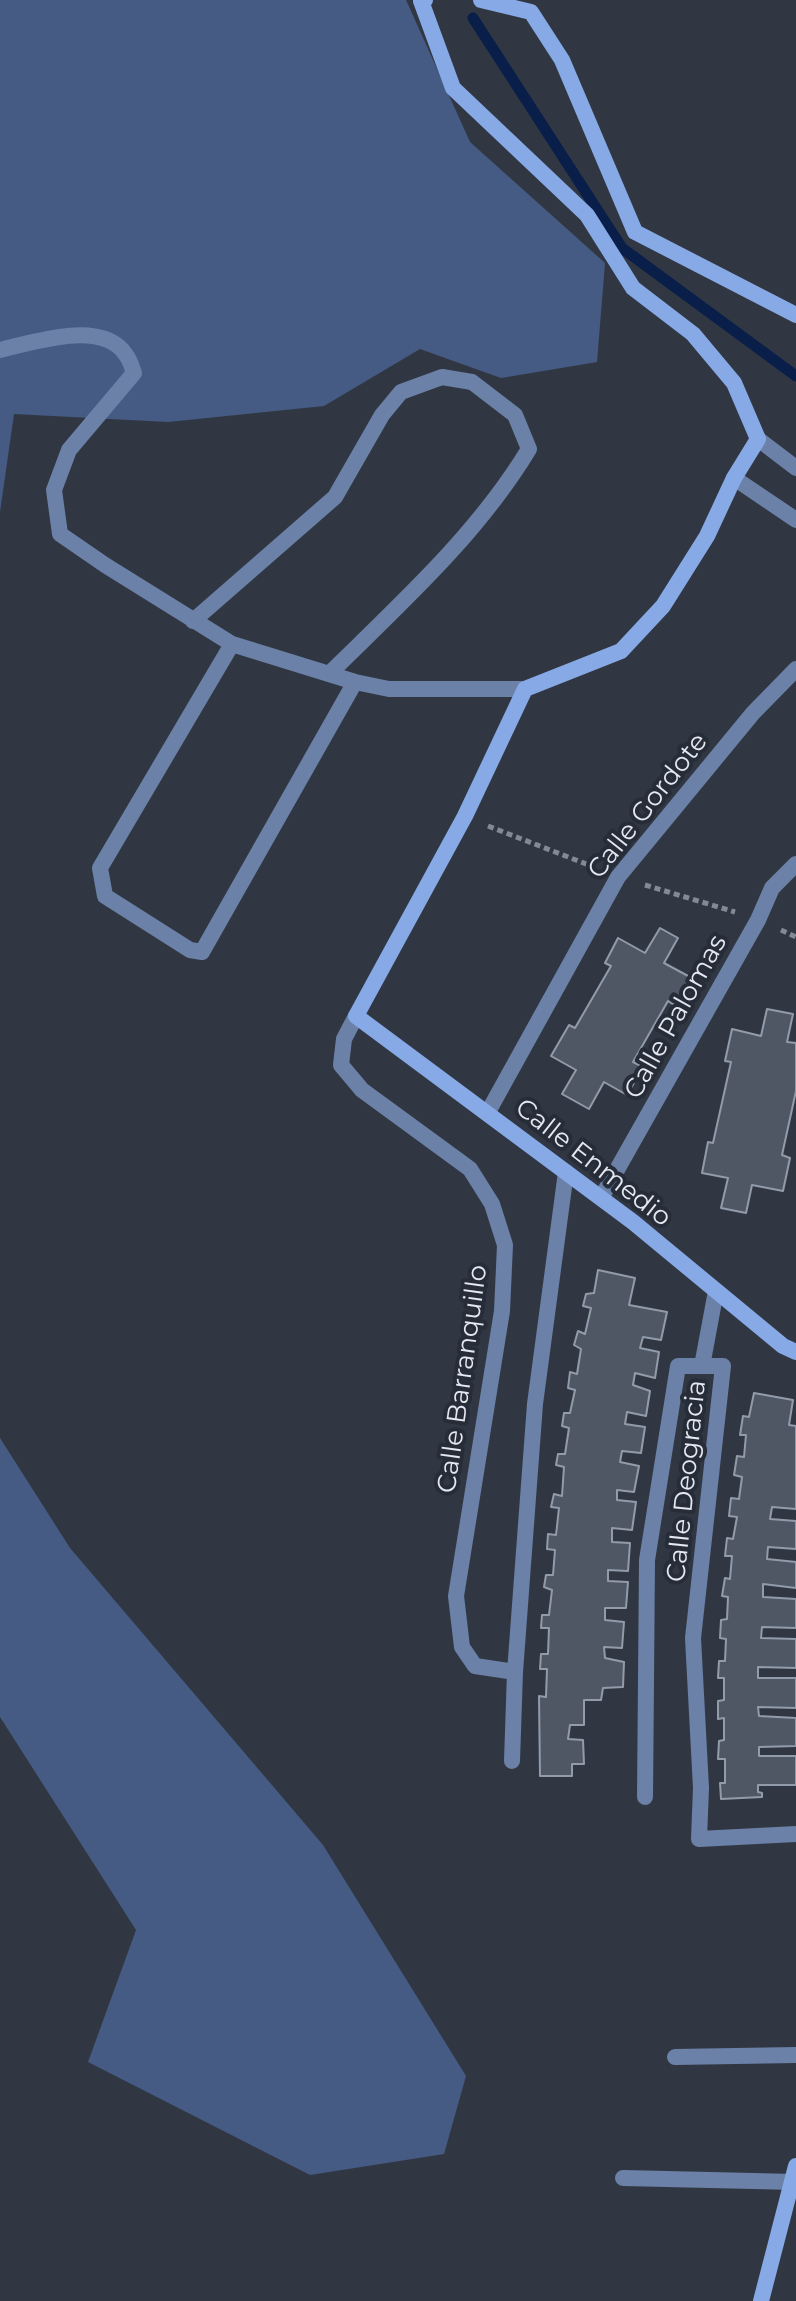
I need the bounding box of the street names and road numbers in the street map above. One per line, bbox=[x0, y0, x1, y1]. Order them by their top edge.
street label: Calle Gordote bbox=[581, 727, 715, 885]
street label: Calle Palomas bbox=[618, 930, 734, 1104]
street label: Calle Enmedio bbox=[509, 1092, 677, 1234]
street label: Calle Barranquillo bbox=[432, 1263, 494, 1495]
street label: Calle Deogracia bbox=[661, 1379, 713, 1583]

